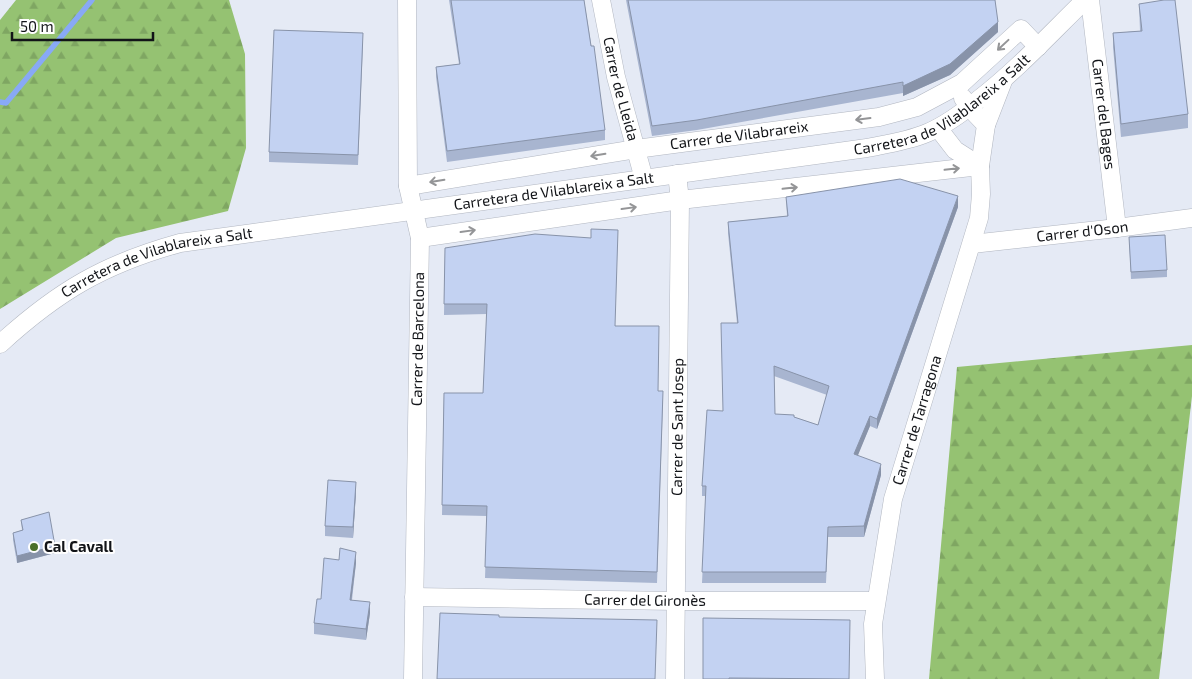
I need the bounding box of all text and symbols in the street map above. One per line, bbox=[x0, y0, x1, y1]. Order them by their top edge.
scale bar bbox=[12, 10, 154, 42]
text: 50 m bbox=[20, 17, 54, 35]
street label: Carrer de Lleida bbox=[600, 35, 643, 143]
one-way arrow bbox=[997, 39, 1010, 51]
street label: Carretera de Vilablareix a Salt bbox=[853, 49, 1033, 158]
street label: Carrer del Bages bbox=[1089, 58, 1120, 170]
one-way arrow bbox=[855, 115, 871, 125]
street label: Carrer de Vilabrareix bbox=[669, 116, 809, 152]
one-way arrow bbox=[590, 151, 606, 161]
one-way arrow bbox=[943, 164, 959, 174]
street label: Carretera de Vilablareix a Salt bbox=[452, 168, 655, 213]
one-way arrow bbox=[430, 176, 446, 186]
one-way arrow bbox=[782, 183, 798, 193]
one-way arrow bbox=[621, 202, 637, 212]
street label: Carrer d'Oson bbox=[1035, 217, 1129, 245]
street label: Carretera de Vilablareix a Salt bbox=[57, 223, 254, 301]
one-way arrow bbox=[460, 226, 476, 236]
street label: Carrer de Barcelona bbox=[407, 272, 427, 406]
street label: Carrer de Tarragona bbox=[888, 353, 945, 487]
street label: Carrer de Sant Josep bbox=[667, 358, 686, 496]
place label: Cal Cavall bbox=[44, 537, 113, 555]
marker: Cal Cavall bbox=[28, 541, 40, 553]
street label: Carrer del Gironès bbox=[584, 590, 706, 609]

